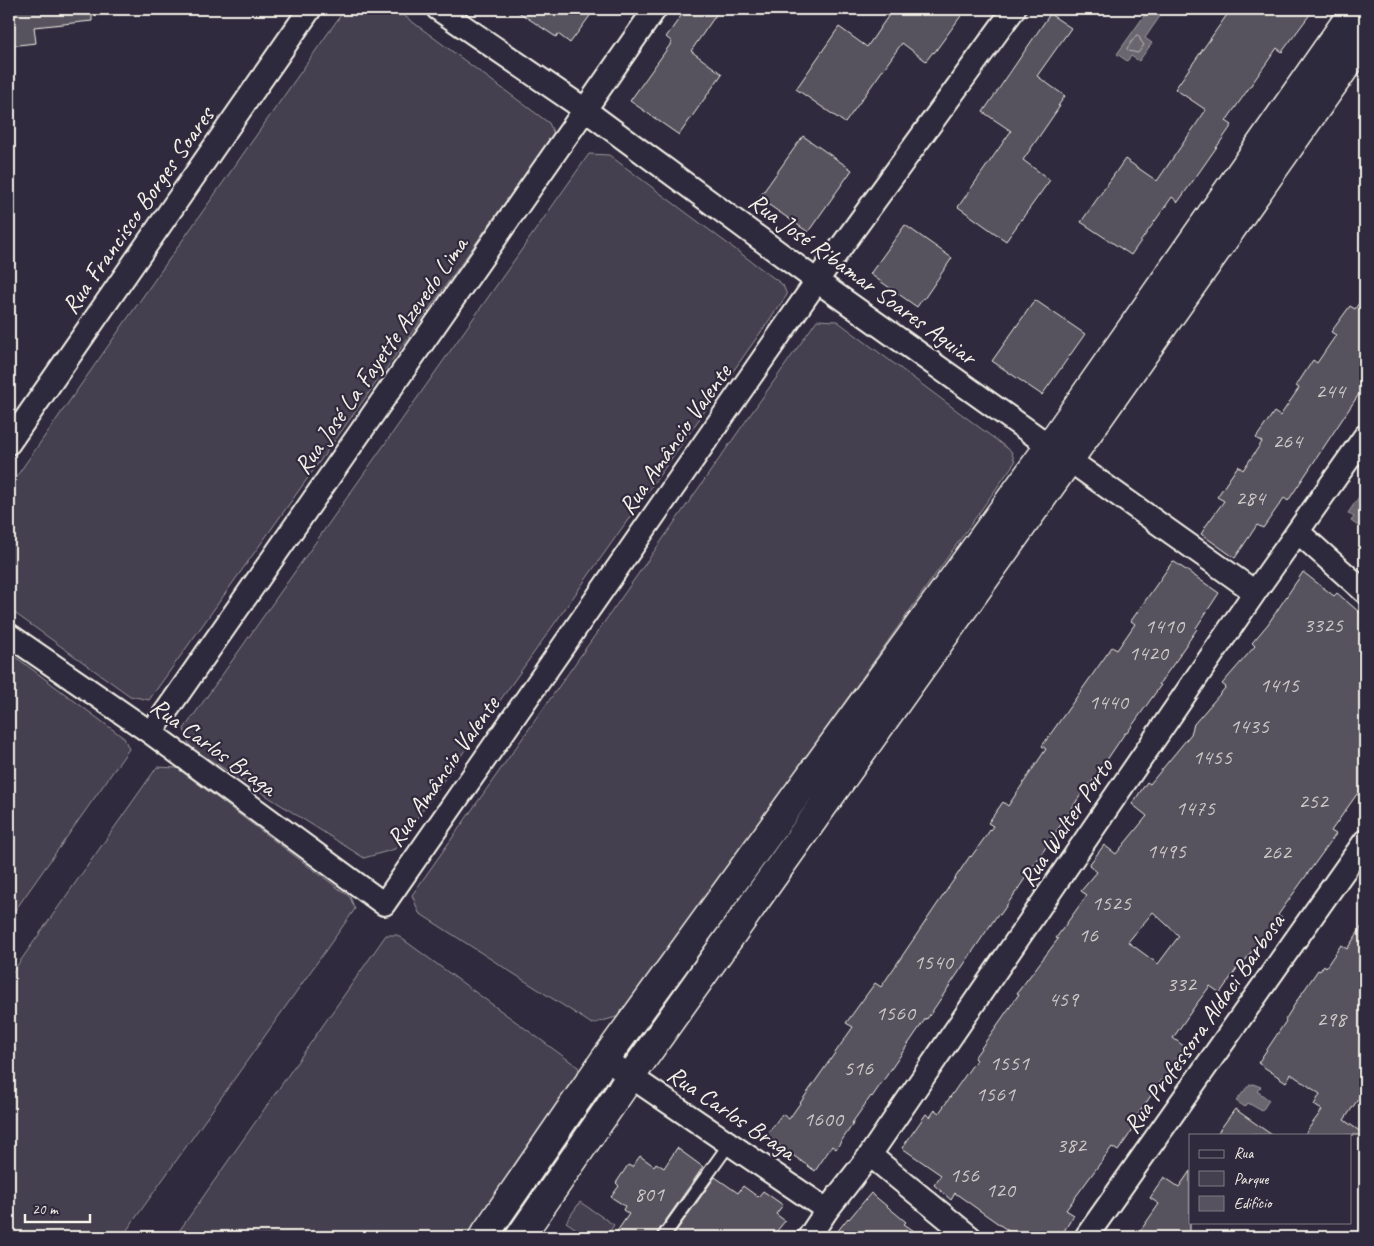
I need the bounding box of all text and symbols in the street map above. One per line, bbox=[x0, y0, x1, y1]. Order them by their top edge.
street label: Rua Francisco Borges Soares bbox=[54, 99, 223, 320]
street label: Rua José Ribamar Soares Aguiar bbox=[742, 185, 985, 374]
street label: Rua José La Fayette Azevedo Lima bbox=[287, 228, 477, 481]
street label: Rua Amâncio Valente bbox=[611, 356, 740, 521]
house number: 244 bbox=[1315, 377, 1347, 405]
house number: 264 bbox=[1272, 427, 1304, 455]
house number: 284 bbox=[1235, 484, 1267, 512]
house number: 3325 bbox=[1303, 611, 1344, 639]
house number: 1410 bbox=[1144, 612, 1186, 640]
house number: 1420 bbox=[1128, 639, 1170, 667]
house number: 1415 bbox=[1259, 671, 1300, 699]
street label: Rua Amâncio Valente bbox=[379, 688, 508, 853]
house number: 1440 bbox=[1088, 688, 1130, 716]
street label: Rua Carlos Braga bbox=[144, 690, 285, 805]
house number: 1435 bbox=[1229, 712, 1270, 740]
house number: 1455 bbox=[1192, 743, 1233, 771]
street label: Rua Walter Porto bbox=[1011, 751, 1121, 893]
house number: 252 bbox=[1298, 787, 1330, 815]
house number: 1475 bbox=[1175, 794, 1216, 822]
house number: 1495 bbox=[1146, 837, 1187, 865]
house number: 262 bbox=[1261, 838, 1293, 866]
house number: 1525 bbox=[1091, 889, 1132, 917]
street label: Rua Professora Aldaci Barbosa bbox=[1116, 906, 1293, 1140]
house number: 16 bbox=[1078, 921, 1099, 949]
house number: 1540 bbox=[913, 948, 955, 976]
house number: 332 bbox=[1166, 970, 1198, 998]
house number: 459 bbox=[1048, 985, 1080, 1013]
house number: 1560 bbox=[875, 999, 917, 1027]
house number: 298 bbox=[1316, 1005, 1348, 1033]
house number: 1551 bbox=[989, 1049, 1030, 1077]
house number: 516 bbox=[843, 1054, 874, 1082]
street label: Rua Carlos Braga bbox=[661, 1058, 804, 1169]
house number: 1561 bbox=[975, 1080, 1016, 1108]
house number: 1600 bbox=[803, 1105, 845, 1133]
house number: 382 bbox=[1056, 1131, 1088, 1159]
legend bbox=[1189, 1134, 1352, 1224]
text: Rua bbox=[1234, 1144, 1254, 1163]
house number: 156 bbox=[949, 1161, 980, 1189]
text: Parque bbox=[1234, 1170, 1270, 1189]
house number: 120 bbox=[985, 1176, 1017, 1204]
house number: 801 bbox=[634, 1180, 665, 1208]
scale bar bbox=[25, 1191, 90, 1223]
text: Edifício bbox=[1234, 1194, 1273, 1213]
text: 20 m bbox=[32, 1200, 59, 1219]

